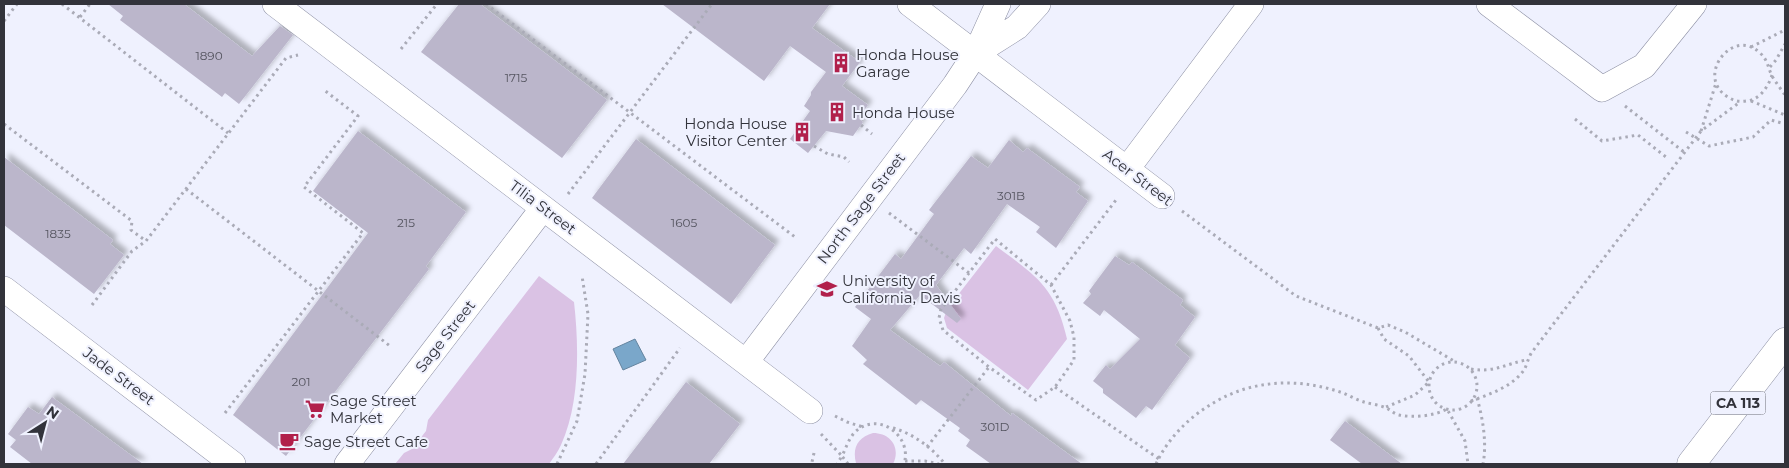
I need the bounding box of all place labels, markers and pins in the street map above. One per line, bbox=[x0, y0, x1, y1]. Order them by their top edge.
place label: Honda House Garage bbox=[856, 45, 959, 81]
building icon: Honda House Garage bbox=[830, 52, 852, 74]
building icon: Honda House bbox=[826, 101, 848, 123]
place label: Honda House bbox=[852, 103, 955, 122]
place label: Honda House Visitor Center bbox=[684, 114, 787, 150]
building icon: Honda House Visitor Center bbox=[791, 121, 813, 143]
place label: University of California, Davis bbox=[842, 271, 960, 307]
school or university icon: University of California, Davis bbox=[816, 278, 838, 300]
place label: Sage Street Market bbox=[330, 391, 417, 427]
supermarket icon: Sage Street Market bbox=[304, 398, 326, 420]
cafe icon: Sage Street Cafe bbox=[278, 430, 300, 452]
place label: Sage Street Cafe bbox=[304, 432, 428, 451]

